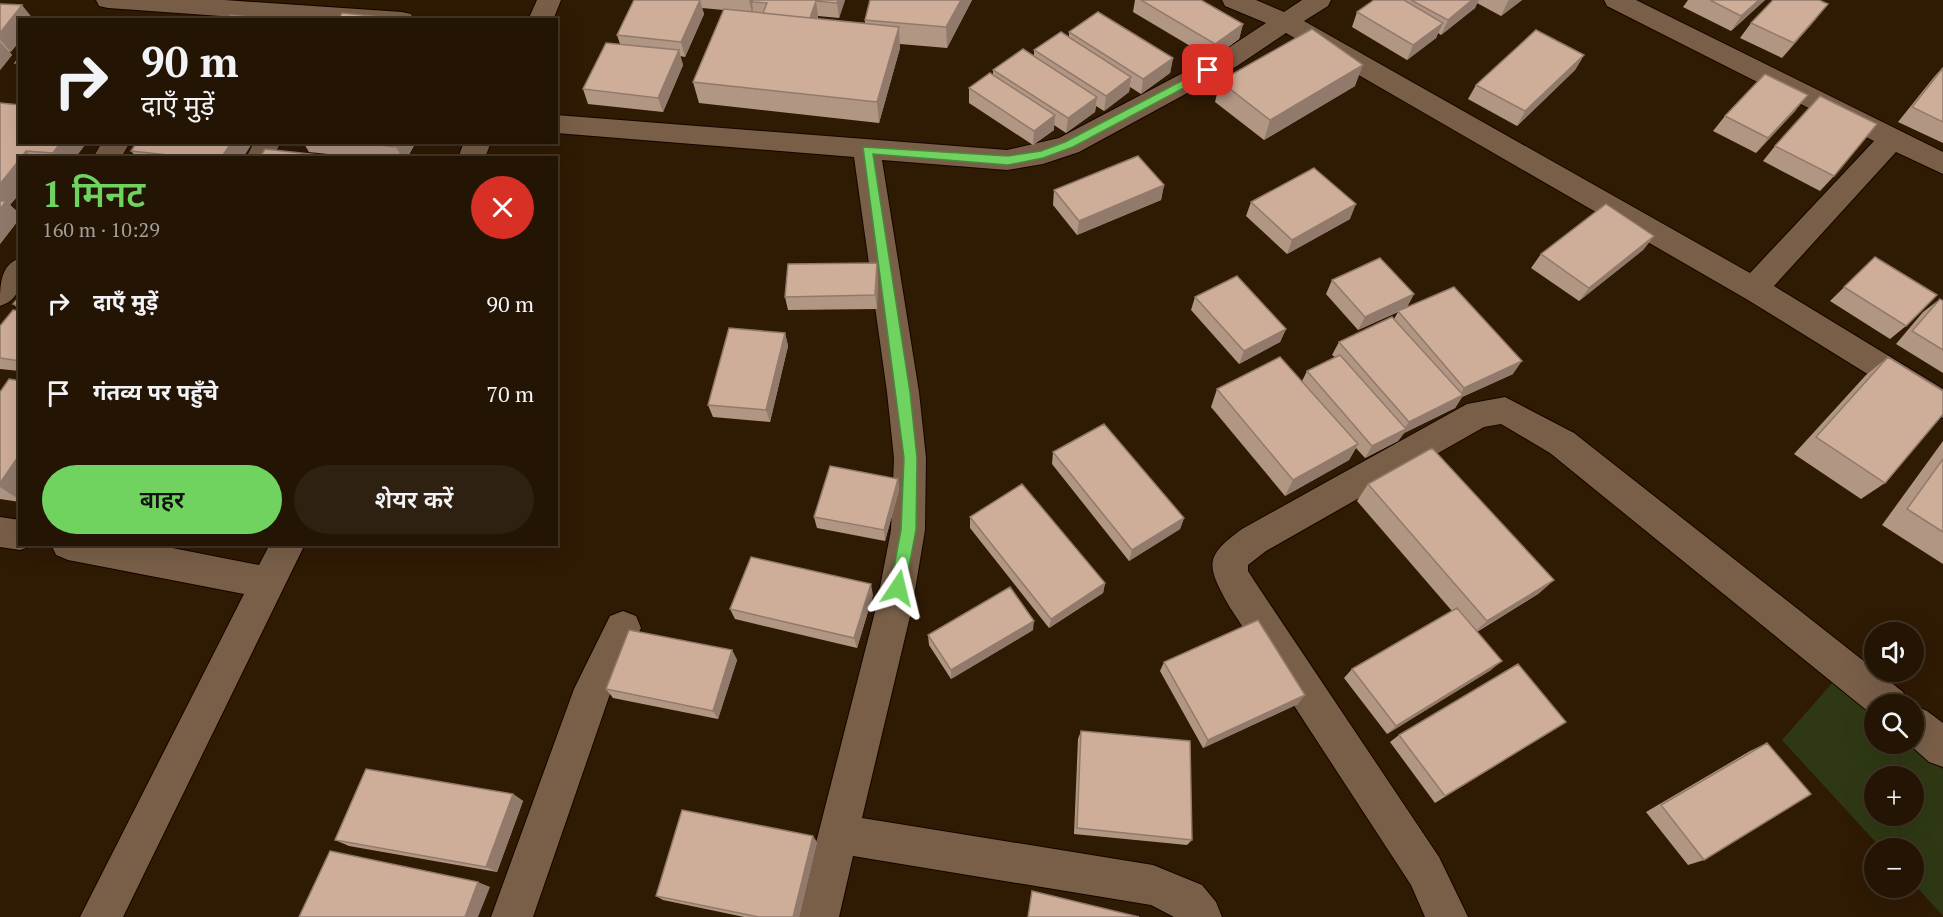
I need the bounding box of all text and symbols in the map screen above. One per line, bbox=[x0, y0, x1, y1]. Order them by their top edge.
text: 90 m bbox=[141, 33, 239, 89]
icon: right bbox=[42, 42, 120, 120]
pin bbox=[1182, 44, 1233, 95]
icon: arrive bbox=[1191, 53, 1224, 86]
text: दाएँ मुड़ें bbox=[141, 87, 214, 123]
text: 1 मिनट bbox=[42, 170, 145, 217]
button: close bbox=[471, 176, 534, 239]
text: 160 m · 10:29 bbox=[42, 216, 160, 243]
icon: right bbox=[42, 287, 75, 320]
text: दाएँ मुड़ें bbox=[93, 287, 158, 316]
text: 90 m bbox=[486, 289, 534, 318]
icon: arrive bbox=[42, 377, 75, 410]
text: गंतव्य पर पहुँचे bbox=[93, 377, 218, 406]
text: 70 m bbox=[486, 379, 534, 408]
button: बाहर bbox=[42, 465, 282, 534]
button: शेयर करें bbox=[294, 465, 534, 534]
position arrow bbox=[866, 556, 930, 620]
map controls bbox=[1864, 622, 1924, 898]
button: sound bbox=[1864, 622, 1924, 682]
button: search bbox=[1864, 694, 1924, 754]
button: + bbox=[1864, 766, 1924, 826]
button: − bbox=[1864, 838, 1924, 898]

